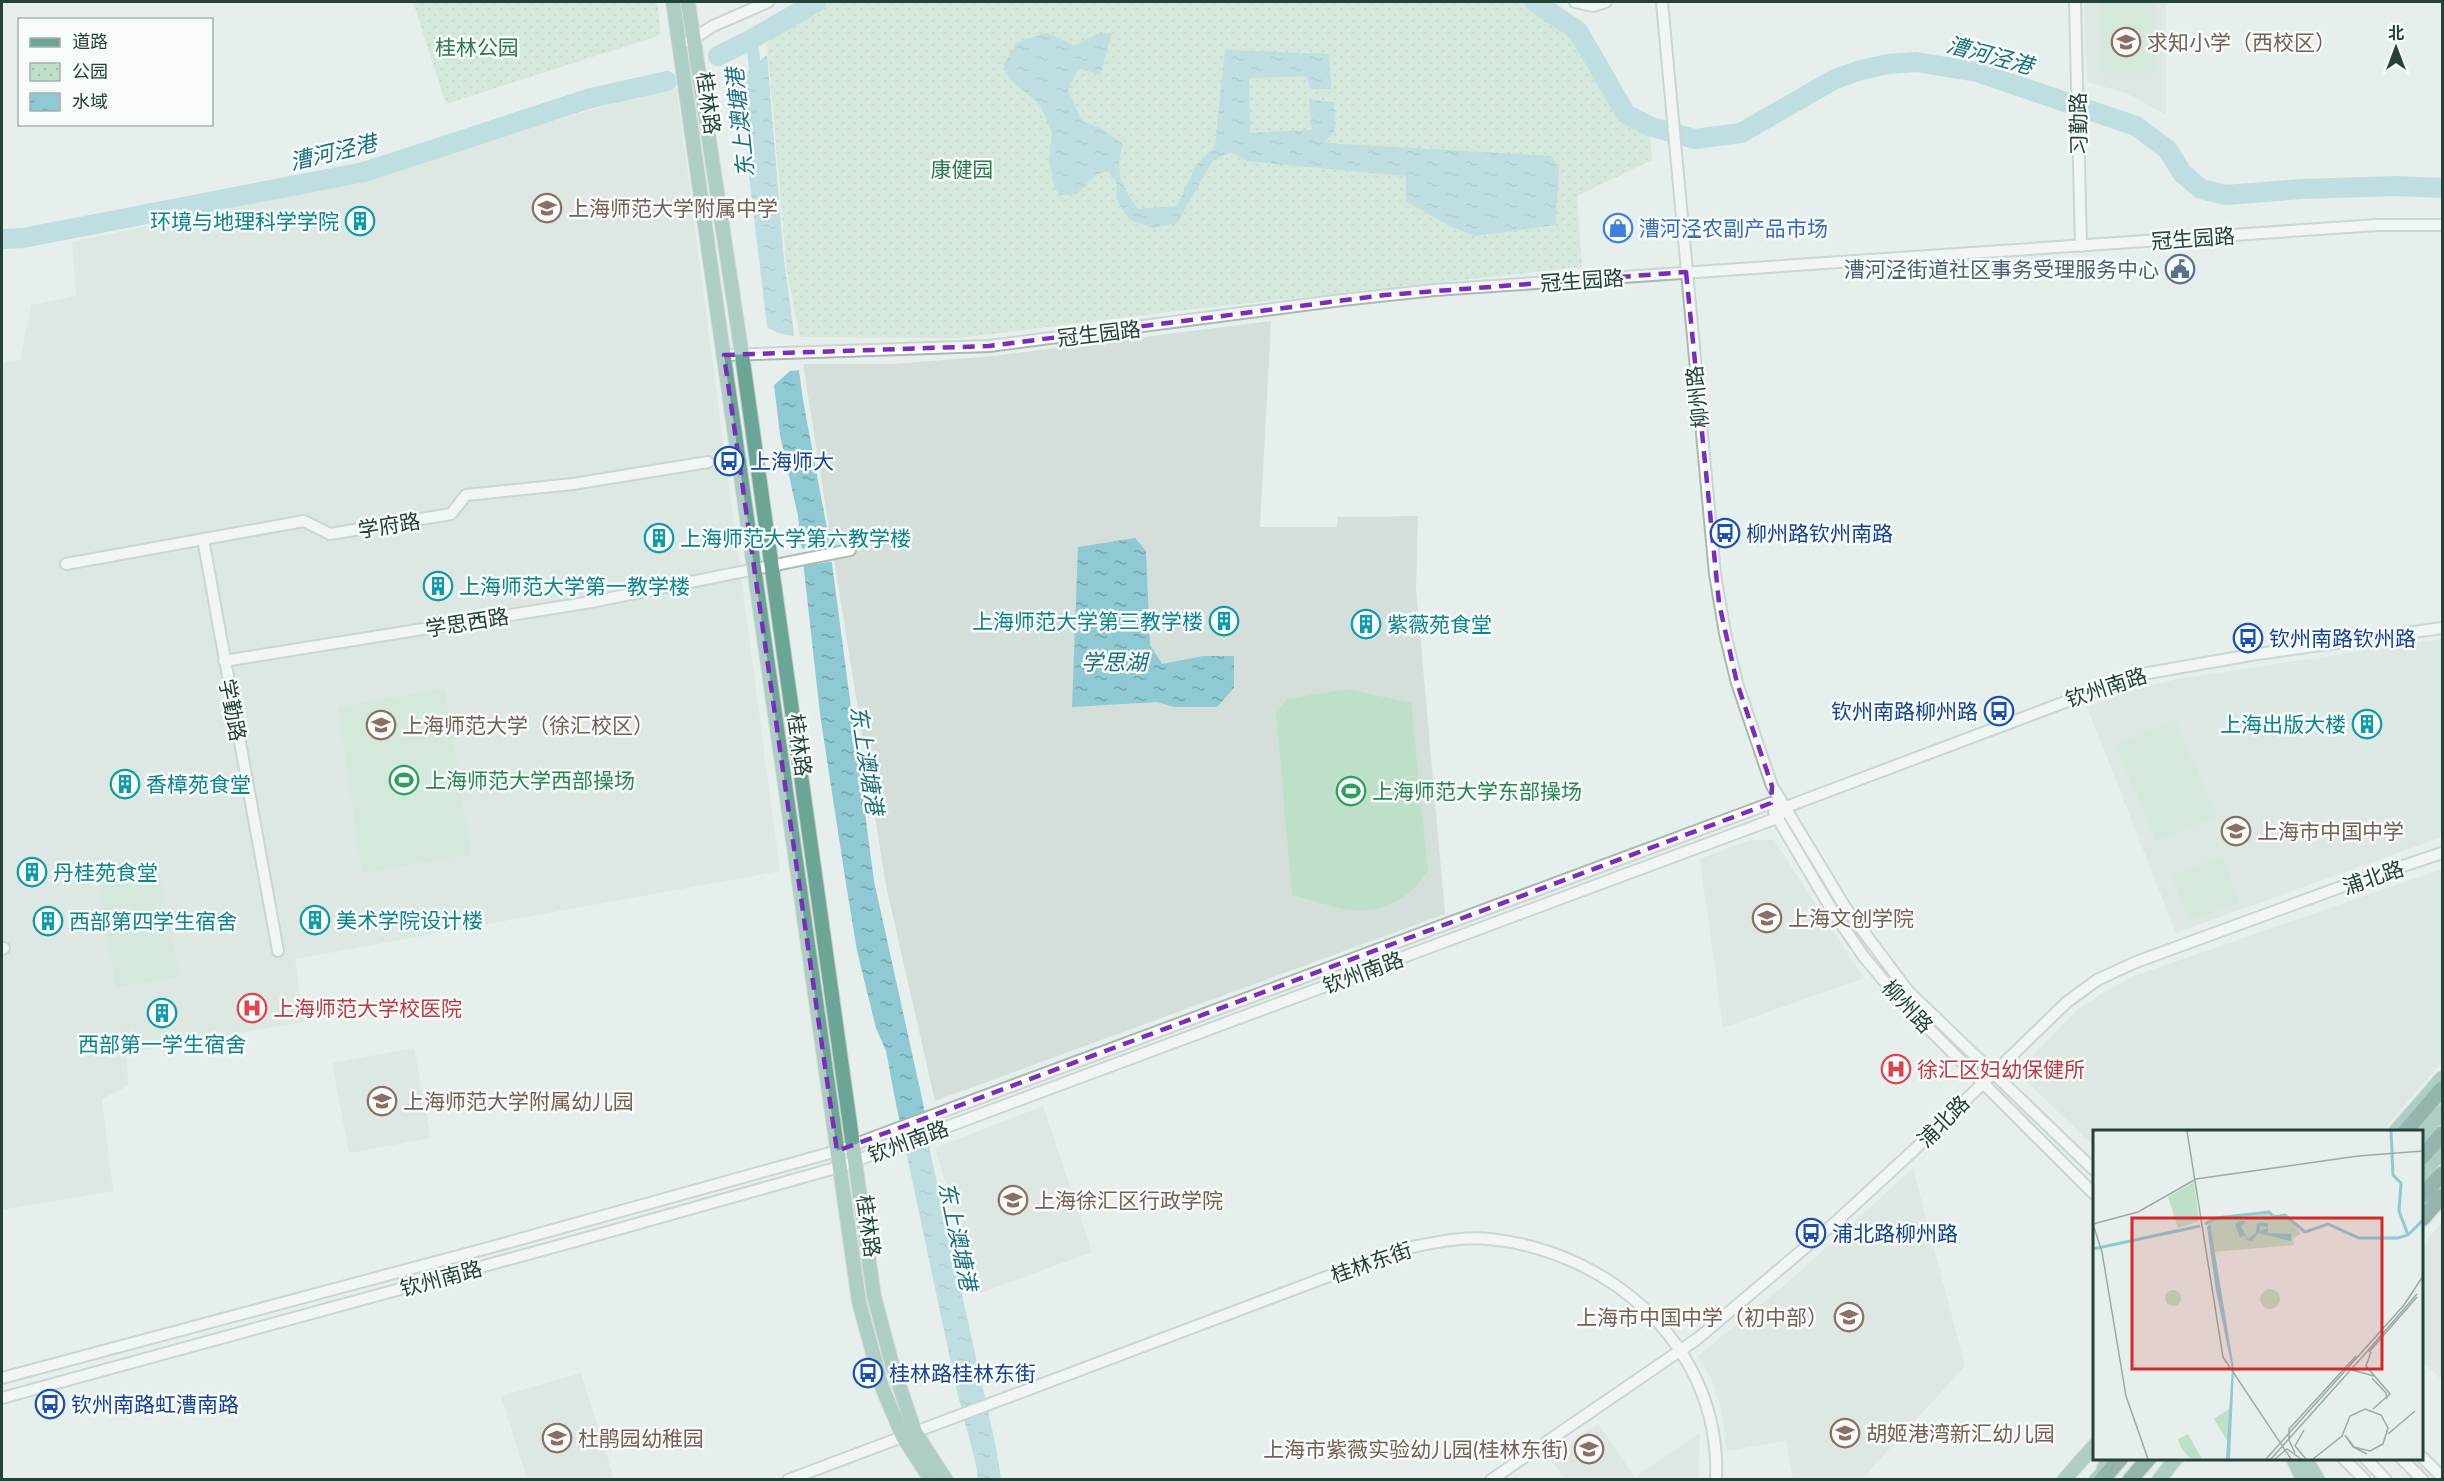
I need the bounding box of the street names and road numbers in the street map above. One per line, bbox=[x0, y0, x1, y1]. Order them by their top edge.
street label: 桂林路 bbox=[689, 70, 729, 136]
street label: 习勤路 bbox=[2061, 92, 2095, 156]
street label: 冠生园路 bbox=[2150, 219, 2236, 257]
street label: 冠生园路 bbox=[1539, 261, 1625, 299]
street label: 冠生园路 bbox=[1055, 312, 1143, 354]
street label: 柳州路 bbox=[1678, 364, 1716, 430]
street label: 学府路 bbox=[355, 504, 423, 546]
street label: 学思西路 bbox=[423, 600, 511, 644]
street label: 钦州南路 bbox=[2061, 659, 2151, 715]
street label: 学勤路 bbox=[211, 676, 255, 744]
street label: 桂林路 bbox=[780, 712, 820, 778]
street label: 浦北路 bbox=[2338, 852, 2408, 902]
street label: 钦州南路 bbox=[1318, 943, 1408, 1001]
street label: 柳州路 bbox=[1875, 972, 1941, 1040]
street label: 浦北路 bbox=[1909, 1087, 1977, 1155]
street label: 钦州南路 bbox=[863, 1112, 953, 1170]
street label: 桂林路 bbox=[849, 1193, 889, 1259]
street label: 桂林东街 bbox=[1326, 1233, 1416, 1291]
street label: 钦州南路 bbox=[396, 1252, 486, 1304]

